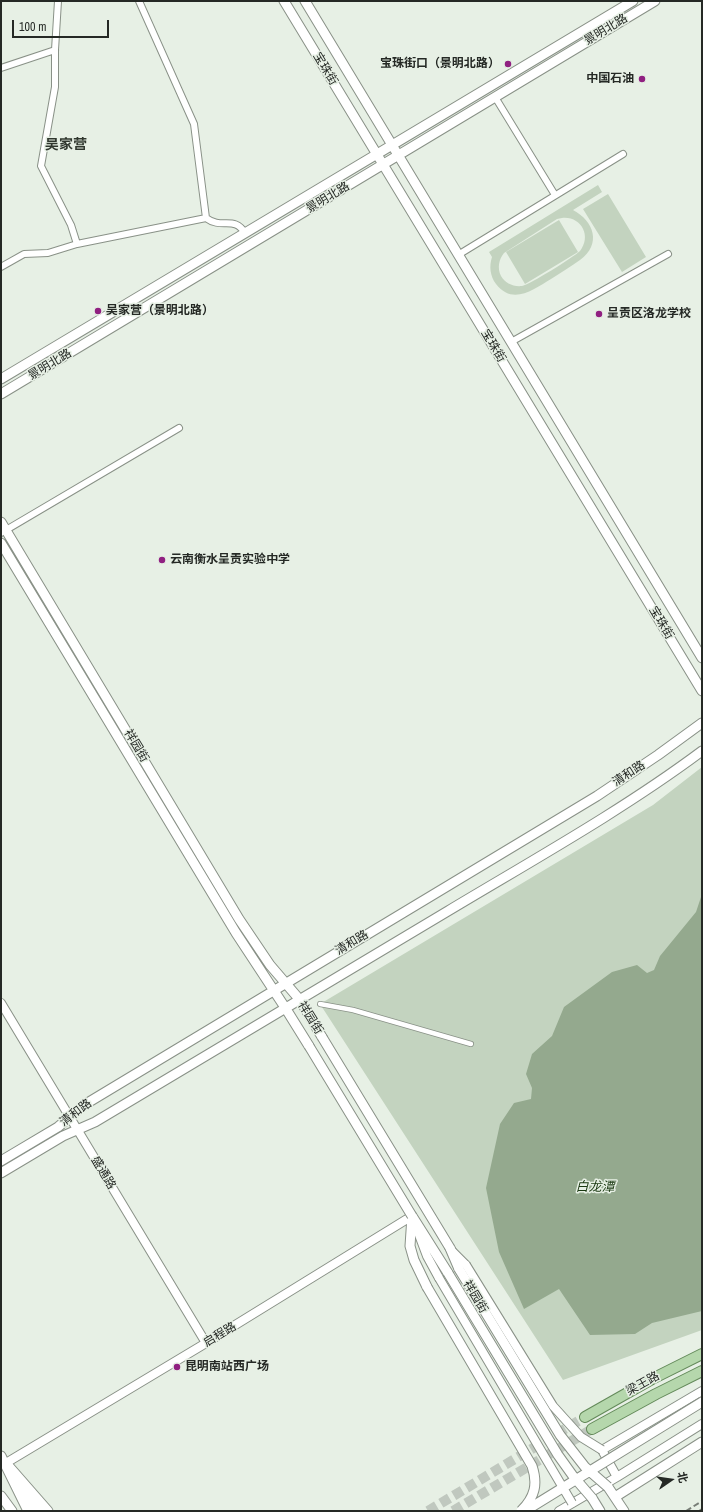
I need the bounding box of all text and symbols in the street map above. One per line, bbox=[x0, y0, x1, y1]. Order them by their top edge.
street label: 景明北路 bbox=[582, 11, 630, 49]
scale bar bbox=[14, 12, 111, 38]
text: 100 m bbox=[19, 19, 46, 35]
street label: 宝珠街 bbox=[310, 50, 340, 88]
place label: 宝珠街口（景明北路） bbox=[380, 57, 500, 71]
marker: 宝珠街口（景明北路） bbox=[503, 59, 513, 69]
place label: 中国石油 bbox=[586, 72, 634, 86]
marker: 中国石油 bbox=[637, 74, 647, 84]
district label: 吴家营 bbox=[45, 137, 87, 153]
street label: 景明北路 bbox=[304, 179, 352, 217]
place label: 吴家营（景明北路） bbox=[106, 304, 214, 318]
marker: 吴家营（景明北路） bbox=[93, 306, 103, 316]
place label: 呈贡区洛龙学校 bbox=[607, 307, 691, 321]
marker: 呈贡区洛龙学校 bbox=[594, 309, 604, 319]
street label: 宝珠街 bbox=[478, 327, 508, 365]
street label: 景明北路 bbox=[26, 346, 74, 384]
place label: 云南衡水呈贡实验中学 bbox=[170, 553, 290, 567]
marker: 云南衡水呈贡实验中学 bbox=[157, 555, 167, 565]
street label: 宝珠街 bbox=[646, 604, 676, 642]
street label: 祥园街 bbox=[121, 727, 151, 765]
street label: 清和路 bbox=[610, 758, 648, 790]
street label: 清和路 bbox=[333, 928, 371, 958]
street label: 祥园街 bbox=[294, 999, 326, 1037]
street label: 清和路 bbox=[57, 1096, 95, 1130]
street label: 盛通路 bbox=[88, 1154, 118, 1192]
water label: 白龙潭 bbox=[576, 1180, 614, 1196]
street label: 祥园街 bbox=[460, 1278, 490, 1316]
street label: 启程路 bbox=[201, 1320, 239, 1350]
place label: 昆明南站西广场 bbox=[185, 1360, 269, 1374]
marker: 昆明南站西广场 bbox=[172, 1362, 182, 1372]
street label: 梁王路 bbox=[624, 1369, 662, 1399]
north arrow bbox=[651, 1460, 691, 1500]
text: 北 bbox=[675, 1470, 691, 1484]

